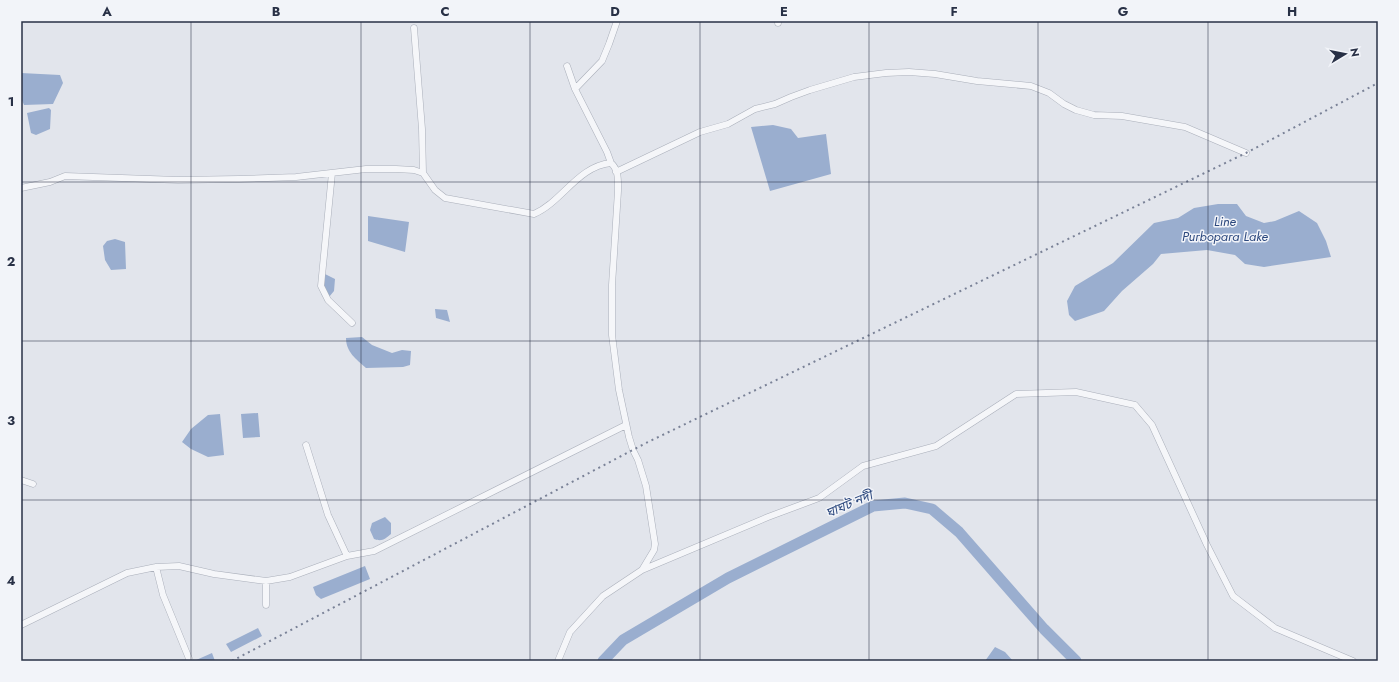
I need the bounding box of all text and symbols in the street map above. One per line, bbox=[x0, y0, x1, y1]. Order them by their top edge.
text: A bbox=[101, 2, 112, 21]
text: B bbox=[272, 2, 281, 21]
text: C bbox=[440, 2, 450, 21]
text: D bbox=[610, 2, 620, 21]
text: E bbox=[780, 2, 788, 21]
text: F bbox=[950, 2, 958, 21]
text: G bbox=[1118, 2, 1129, 21]
text: H bbox=[1287, 2, 1297, 21]
north arrow bbox=[1325, 34, 1365, 74]
text: N bbox=[1346, 47, 1363, 58]
text: 1 bbox=[8, 92, 14, 111]
water label: Line Purbopara Lake bbox=[1182, 212, 1269, 246]
text: 2 bbox=[7, 252, 15, 271]
text: 3 bbox=[7, 411, 15, 430]
water label: ঘাঘট নদী bbox=[823, 485, 878, 522]
text: 4 bbox=[6, 571, 16, 590]

